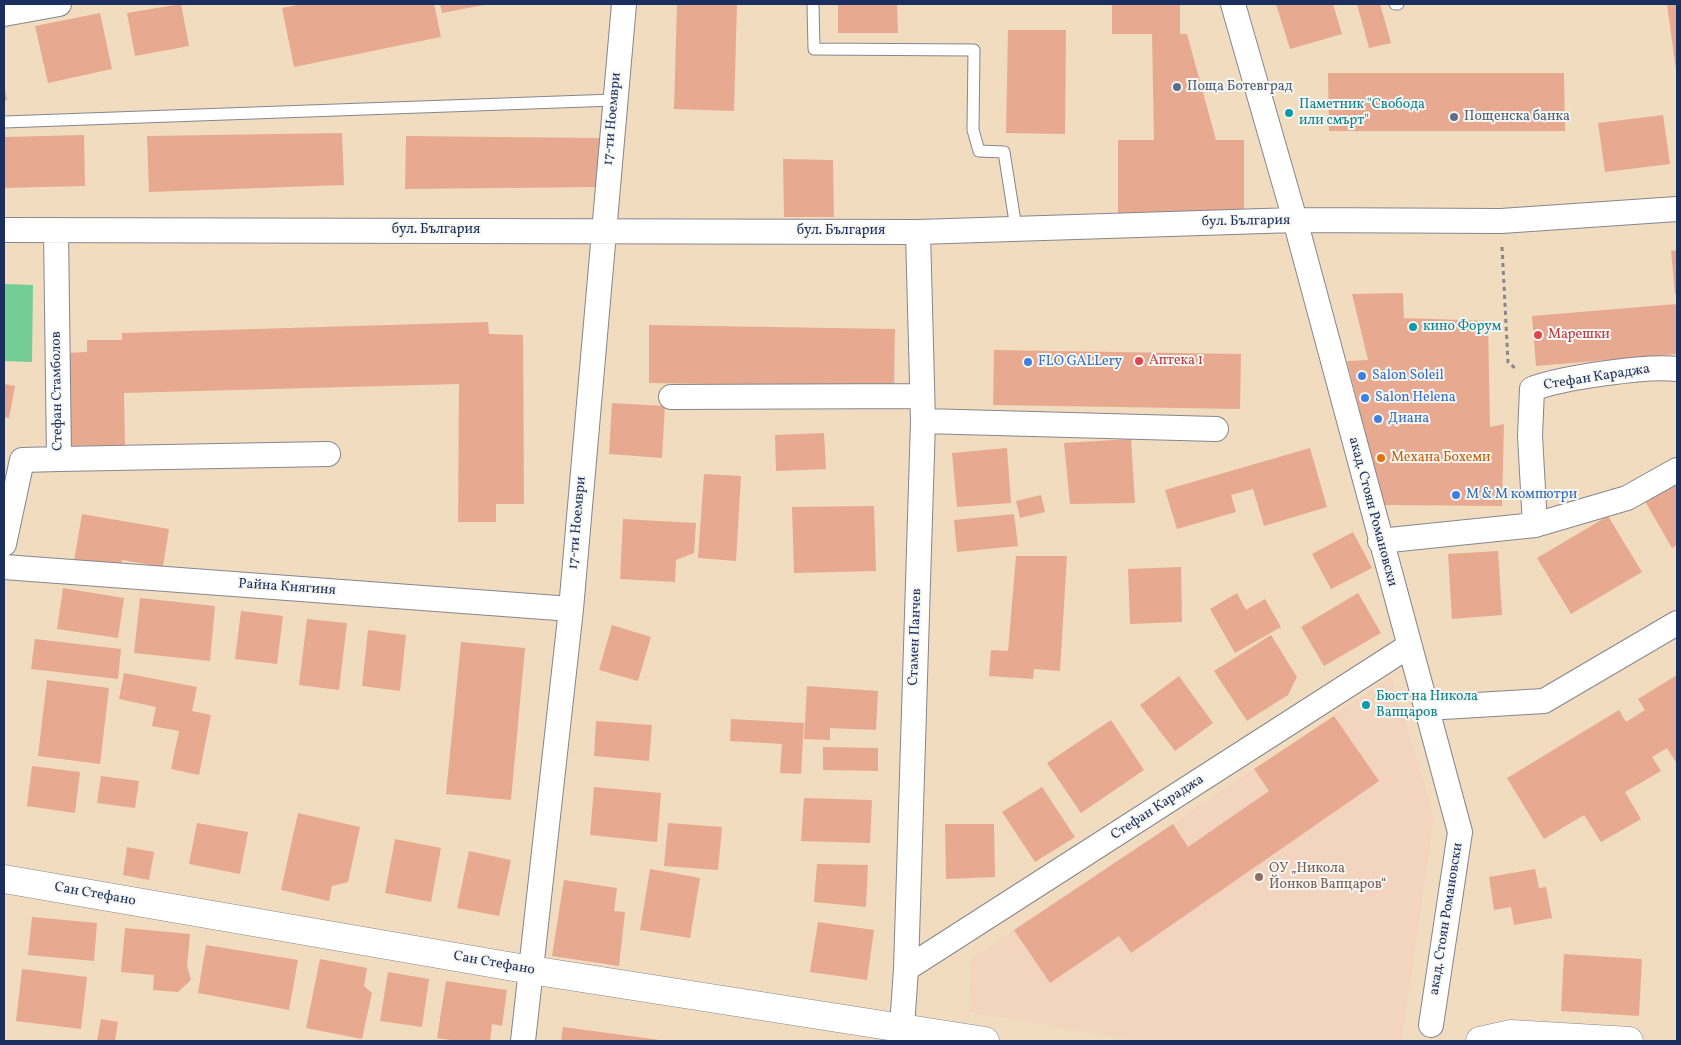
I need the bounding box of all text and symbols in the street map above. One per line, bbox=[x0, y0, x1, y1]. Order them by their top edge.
street label: 17-ти Ноември bbox=[601, 72, 625, 166]
place label: Поща Ботевград bbox=[1187, 79, 1293, 95]
marker: Поща Ботевград bbox=[1171, 81, 1183, 93]
place label: Паметник "Свобода или смърт" bbox=[1299, 97, 1425, 130]
marker: Паметник "Свобода или смърт" bbox=[1283, 107, 1295, 119]
place label: Пощенска банка bbox=[1464, 109, 1570, 125]
marker: Пощенска банка bbox=[1448, 111, 1460, 123]
street label: бул. България bbox=[1202, 213, 1290, 231]
street label: бул. България bbox=[392, 222, 480, 238]
street label: бул. България bbox=[797, 223, 885, 239]
place label: кино Форум bbox=[1423, 319, 1501, 335]
marker: кино Форум bbox=[1407, 321, 1419, 333]
place label: Марешки bbox=[1548, 327, 1610, 343]
marker: Марешки bbox=[1532, 329, 1544, 341]
street label: Стефан Стамболов bbox=[49, 331, 67, 451]
place label: Аптека 1 bbox=[1149, 353, 1203, 369]
place label: FLO GALLery bbox=[1038, 354, 1122, 370]
marker: Аптека 1 bbox=[1133, 355, 1145, 367]
marker: FLO GALLery bbox=[1022, 356, 1034, 368]
street label: Стефан Караджа bbox=[1543, 361, 1651, 395]
place label: Salon Soleil bbox=[1372, 368, 1444, 384]
marker: Salon Soleil bbox=[1356, 370, 1368, 382]
place label: Salon Helena bbox=[1375, 390, 1456, 406]
marker: Salon Helena bbox=[1359, 392, 1371, 404]
place label: Диана bbox=[1388, 411, 1429, 427]
marker: Диана bbox=[1372, 413, 1384, 425]
street label: акад. Стоян Романовски bbox=[1344, 435, 1400, 589]
place label: Механа Бохеми bbox=[1391, 450, 1491, 466]
marker: Механа Бохеми bbox=[1375, 452, 1387, 464]
street label: 17-ти Ноември bbox=[566, 476, 590, 570]
place label: М & М компютри bbox=[1466, 487, 1577, 503]
marker: М & М компютри bbox=[1450, 489, 1462, 501]
street label: Райна Княгиня bbox=[238, 576, 336, 600]
street label: Стамен Панчев bbox=[906, 588, 926, 686]
place label: Бюст на Никола Вапцаров bbox=[1376, 689, 1478, 722]
marker: Бюст на Никола Вапцаров bbox=[1360, 699, 1372, 711]
street label: Стефан Караджа bbox=[1108, 772, 1208, 844]
street label: акад. Стоян Романовски bbox=[1427, 842, 1467, 996]
place label: ОУ „Никола Йонков Вапцаров“ bbox=[1269, 861, 1386, 894]
marker: ОУ „Никола Йонков Вапцаров“ bbox=[1253, 871, 1265, 883]
street label: Сан Стефано bbox=[53, 880, 137, 910]
street label: Сан Стефано bbox=[452, 949, 536, 979]

